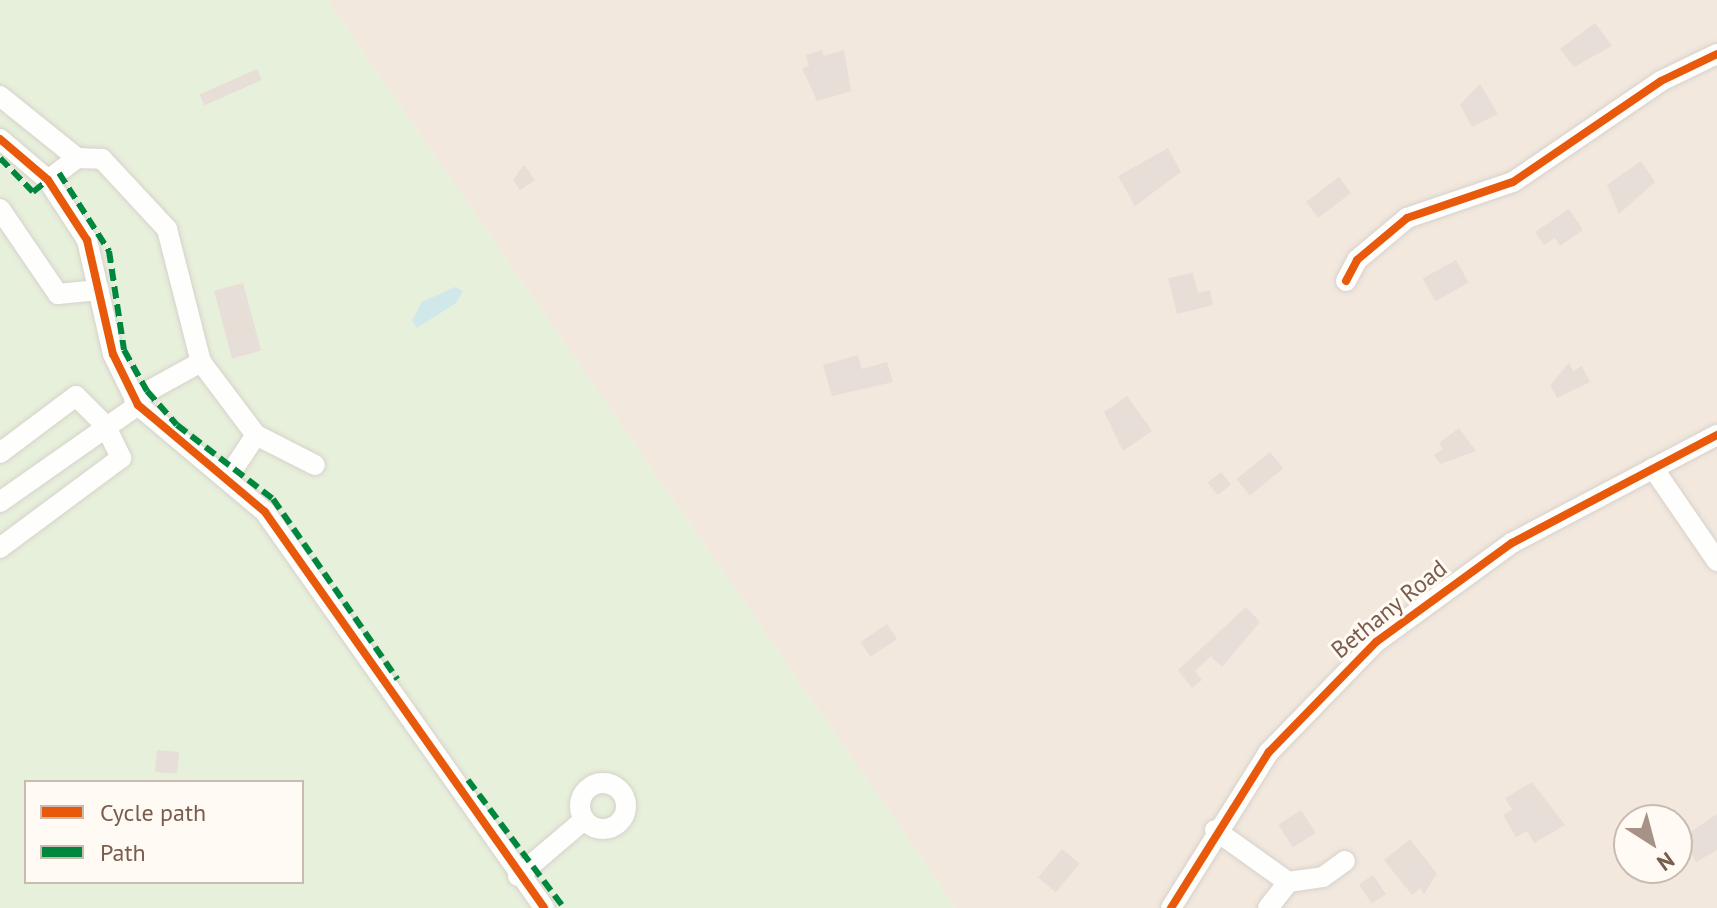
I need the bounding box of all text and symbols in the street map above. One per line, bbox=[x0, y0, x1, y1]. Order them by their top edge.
street label: Bethany Road bbox=[1325, 553, 1453, 665]
legend bbox=[24, 780, 304, 884]
text: Cycle path bbox=[100, 797, 206, 828]
north arrow bbox=[1613, 804, 1693, 884]
text: Path bbox=[100, 837, 146, 868]
text: N bbox=[1652, 846, 1680, 877]

